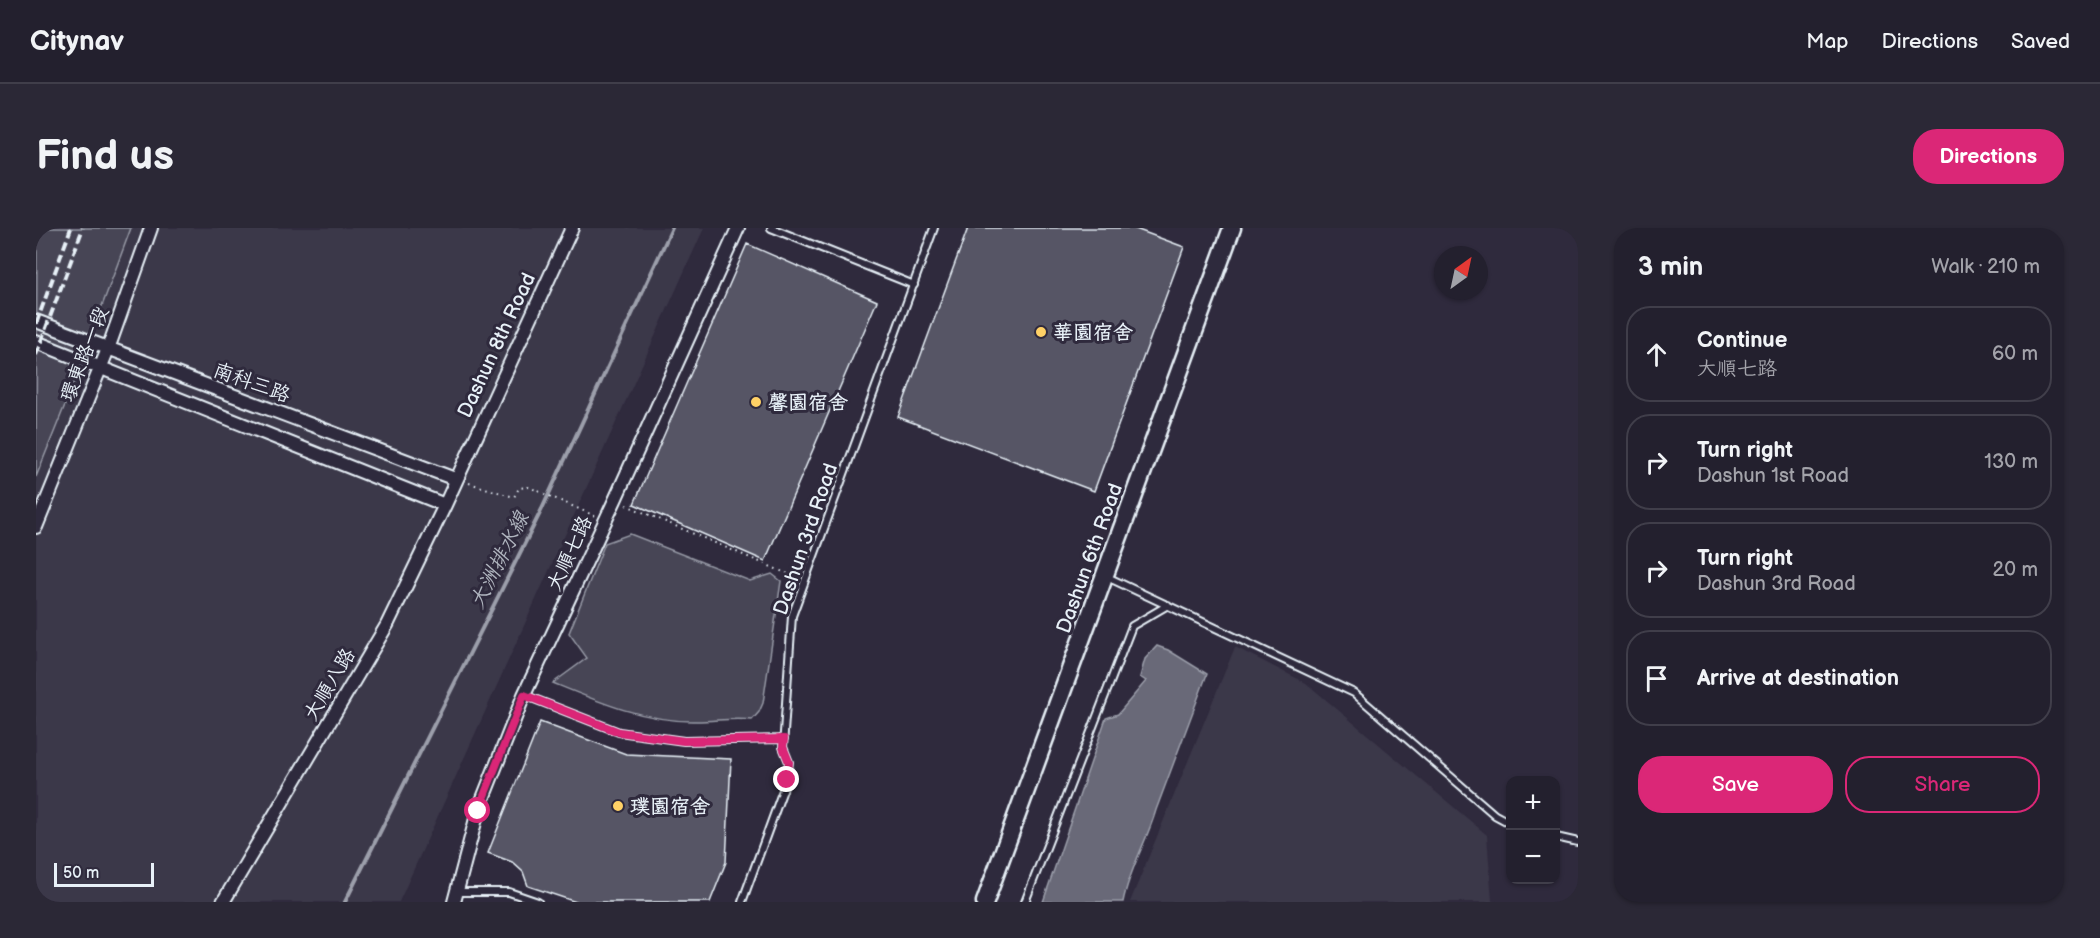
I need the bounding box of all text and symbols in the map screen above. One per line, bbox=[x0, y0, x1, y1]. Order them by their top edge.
text: Citynav bbox=[30, 25, 124, 58]
text: Map bbox=[1806, 29, 1849, 54]
text: Directions bbox=[1882, 29, 1978, 54]
text: Saved bbox=[2011, 29, 2070, 54]
button: Directions bbox=[1913, 129, 2064, 184]
text: Find us bbox=[36, 131, 174, 182]
north arrow bbox=[1434, 246, 1488, 300]
text: 3 min bbox=[1638, 252, 1703, 283]
text: Walk · 210 m bbox=[1931, 255, 2040, 279]
street label: Dashun 8th Road bbox=[453, 269, 541, 422]
street label: 環東路一段 bbox=[56, 303, 114, 405]
place label: 華園宿舍 bbox=[1053, 321, 1133, 345]
marker: 華園宿舍 bbox=[1034, 325, 1048, 339]
text: Continue bbox=[1697, 327, 1787, 354]
icon: ahead bbox=[1640, 338, 1673, 371]
text: 60 m bbox=[1992, 342, 2038, 366]
text: 大順七路 bbox=[1697, 357, 1777, 381]
street label: 南科三路 bbox=[210, 358, 294, 408]
place label: 馨園宿舍 bbox=[768, 391, 848, 415]
marker: 馨園宿舍 bbox=[749, 395, 763, 409]
text: Turn right bbox=[1697, 437, 1793, 464]
icon: right bbox=[1640, 446, 1673, 479]
text: 130 m bbox=[1984, 450, 2038, 474]
street label: Dashun 3rd Road bbox=[769, 460, 843, 618]
text: Dashun 1st Road bbox=[1697, 464, 1849, 488]
street label: Dashun 6th Road bbox=[1052, 480, 1128, 636]
water label: 大洲排水線 bbox=[464, 507, 535, 613]
street label: 大順七路 bbox=[542, 511, 598, 595]
text: Turn right bbox=[1697, 545, 1793, 572]
icon: right bbox=[1640, 554, 1673, 587]
text: 20 m bbox=[1993, 558, 2038, 582]
text: Dashun 3rd Road bbox=[1697, 572, 1856, 596]
street label: 大順八路 bbox=[299, 643, 361, 725]
icon: arrive bbox=[1640, 662, 1673, 695]
text: Arrive at destination bbox=[1697, 665, 1899, 692]
button: Save bbox=[1638, 756, 1833, 813]
button: Share bbox=[1845, 756, 2040, 813]
route end bbox=[773, 766, 799, 792]
map controls bbox=[1506, 776, 1560, 884]
button: + bbox=[1506, 776, 1560, 830]
place label: 璞園宿舍 bbox=[630, 795, 710, 819]
route start bbox=[464, 797, 490, 823]
marker: 璞園宿舍 bbox=[611, 799, 625, 813]
button: − bbox=[1506, 830, 1560, 884]
scale bar bbox=[54, 860, 154, 888]
text: 50 m bbox=[63, 864, 99, 883]

